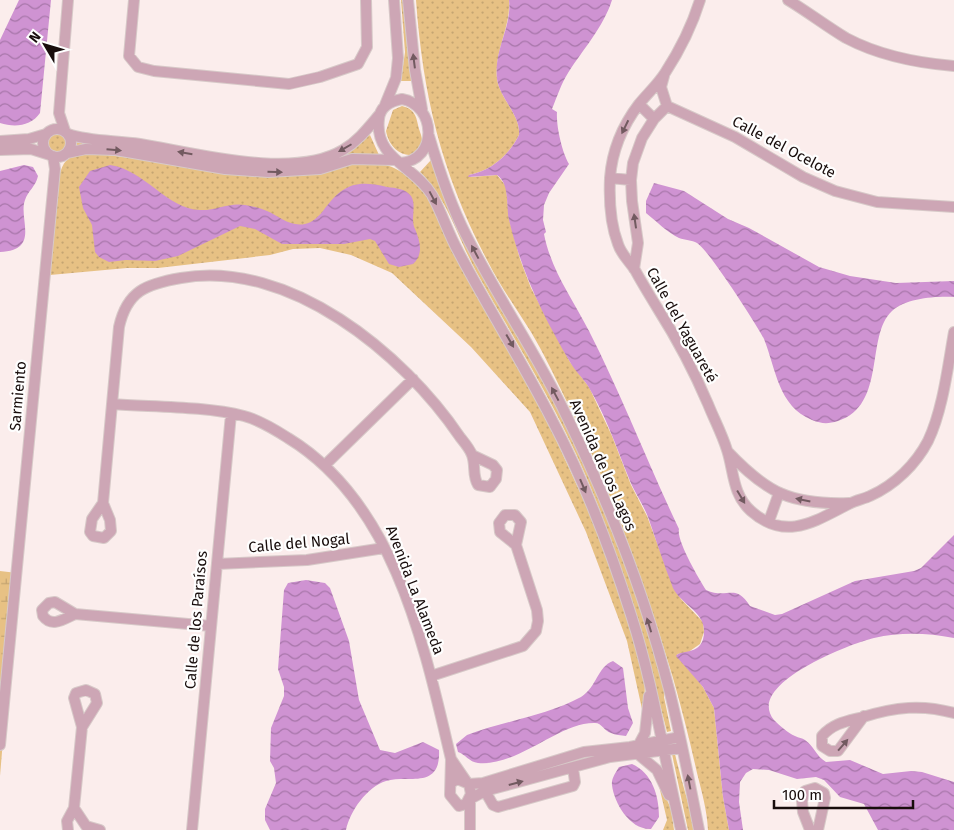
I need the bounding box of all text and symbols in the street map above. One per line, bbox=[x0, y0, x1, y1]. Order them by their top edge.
north arrow bbox=[20, 20, 70, 70]
text: N bbox=[26, 28, 45, 46]
one-way arrow bbox=[410, 53, 418, 69]
street label: Calle del Ocelote bbox=[729, 112, 839, 182]
one-way arrow bbox=[621, 120, 629, 134]
one-way arrow bbox=[338, 143, 351, 152]
one-way arrow bbox=[107, 147, 123, 155]
one-way arrow bbox=[177, 148, 193, 156]
one-way arrow bbox=[267, 168, 283, 176]
one-way arrow bbox=[429, 191, 437, 206]
one-way arrow bbox=[631, 212, 639, 228]
one-way arrow bbox=[471, 245, 479, 260]
street label: Calle del Yaguareté bbox=[643, 264, 721, 386]
one-way arrow bbox=[505, 335, 514, 348]
street label: Sarmiento bbox=[6, 360, 30, 432]
one-way arrow bbox=[551, 386, 559, 401]
street label: Avenida de los Lagos bbox=[566, 396, 640, 534]
one-way arrow bbox=[579, 479, 587, 494]
one-way arrow bbox=[736, 491, 745, 504]
one-way arrow bbox=[795, 496, 810, 504]
street label: Avenida La Alameda bbox=[382, 523, 448, 657]
street label: Calle del Nogal bbox=[248, 530, 351, 556]
street label: Calle de los Paraísos bbox=[181, 550, 211, 690]
one-way arrow bbox=[644, 617, 652, 632]
one-way arrow bbox=[837, 739, 849, 751]
one-way arrow bbox=[685, 774, 693, 790]
scale bar bbox=[774, 778, 913, 810]
one-way arrow bbox=[508, 779, 523, 787]
text: 100 m bbox=[782, 786, 822, 804]

